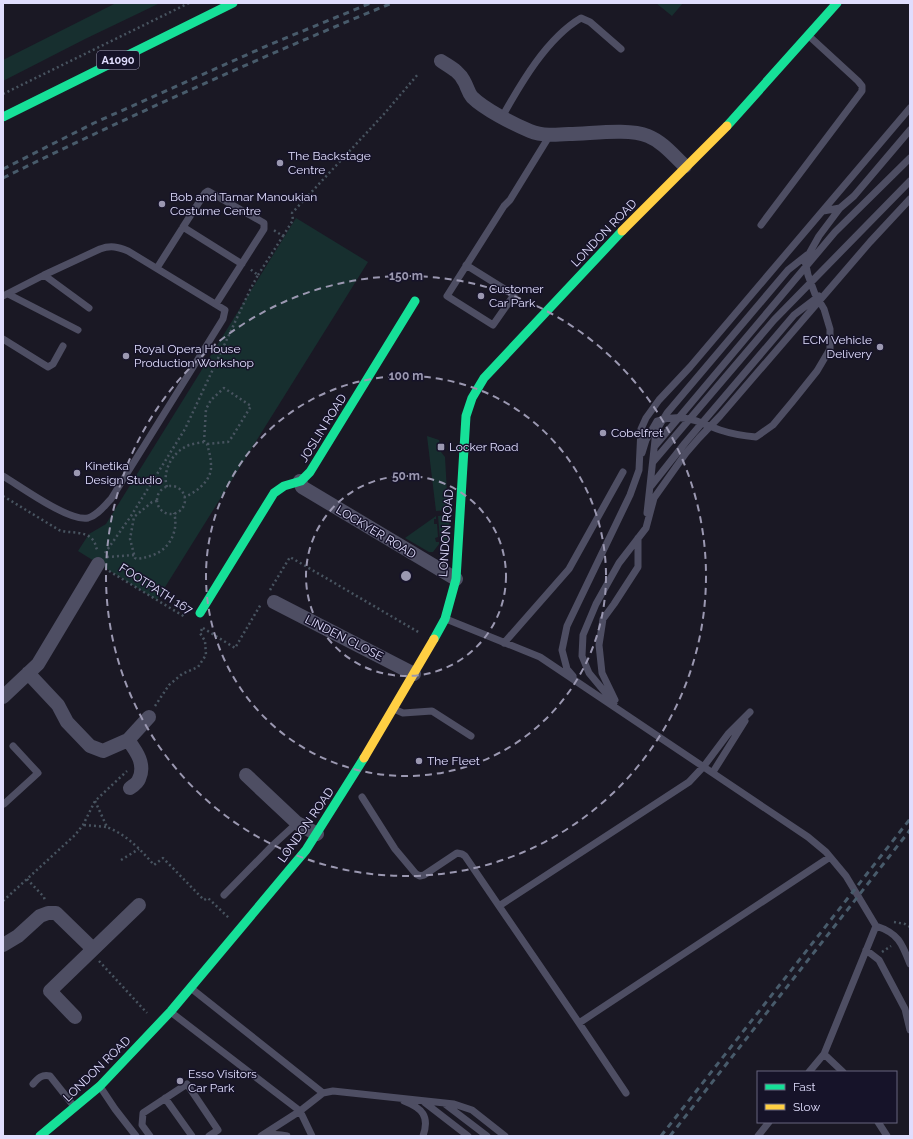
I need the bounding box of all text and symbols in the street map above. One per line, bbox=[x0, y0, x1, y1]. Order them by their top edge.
road number: A1090 bbox=[97, 51, 139, 69]
place label: The Backstage Centre bbox=[288, 149, 371, 177]
marker: The Backstage Centre bbox=[275, 158, 285, 168]
place label: Bob and Tamar Manoukian Costume Centre bbox=[170, 190, 317, 218]
street label: LONDON ROAD bbox=[568, 196, 640, 270]
marker: Bob and Tamar Manoukian Costume Centre bbox=[157, 199, 167, 209]
text: 150 m bbox=[389, 269, 423, 283]
place label: Customer Car Park bbox=[489, 282, 544, 310]
marker: Customer Car Park bbox=[476, 291, 486, 301]
place label: ECM Vehicle Delivery bbox=[803, 333, 872, 361]
place label: Royal Opera House Production Workshop bbox=[134, 342, 254, 370]
marker: ECM Vehicle Delivery bbox=[875, 342, 885, 352]
marker: Royal Opera House Production Workshop bbox=[121, 351, 131, 361]
text: 100 m bbox=[389, 369, 423, 383]
street label: JOSLIN ROAD bbox=[297, 391, 350, 465]
place label: Cobelfret bbox=[611, 426, 663, 440]
marker: Cobelfret bbox=[598, 428, 608, 438]
place label: Locker Road bbox=[449, 440, 518, 454]
marker: Locker Road bbox=[436, 442, 446, 452]
place label: Kinetika Design Studio bbox=[85, 459, 162, 487]
marker: Kinetika Design Studio bbox=[72, 468, 82, 478]
text: 50 m bbox=[392, 469, 420, 483]
street label: LONDON ROAD bbox=[436, 488, 456, 577]
street label: LOCKYER ROAD bbox=[333, 503, 419, 562]
street label: FOOTPATH 167 bbox=[117, 561, 196, 618]
centre of rings bbox=[399, 569, 413, 583]
street label: LINDEN CLOSE bbox=[303, 612, 385, 664]
place label: The Fleet bbox=[427, 754, 480, 768]
marker: The Fleet bbox=[414, 756, 424, 766]
street label: LONDON ROAD bbox=[275, 785, 337, 865]
street label: LONDON ROAD bbox=[60, 1033, 134, 1105]
place label: Esso Visitors Car Park bbox=[188, 1067, 257, 1095]
legend bbox=[757, 1071, 897, 1123]
marker: Esso Visitors Car Park bbox=[175, 1076, 185, 1086]
text: Fast bbox=[793, 1080, 816, 1094]
text: Slow bbox=[793, 1100, 820, 1114]

